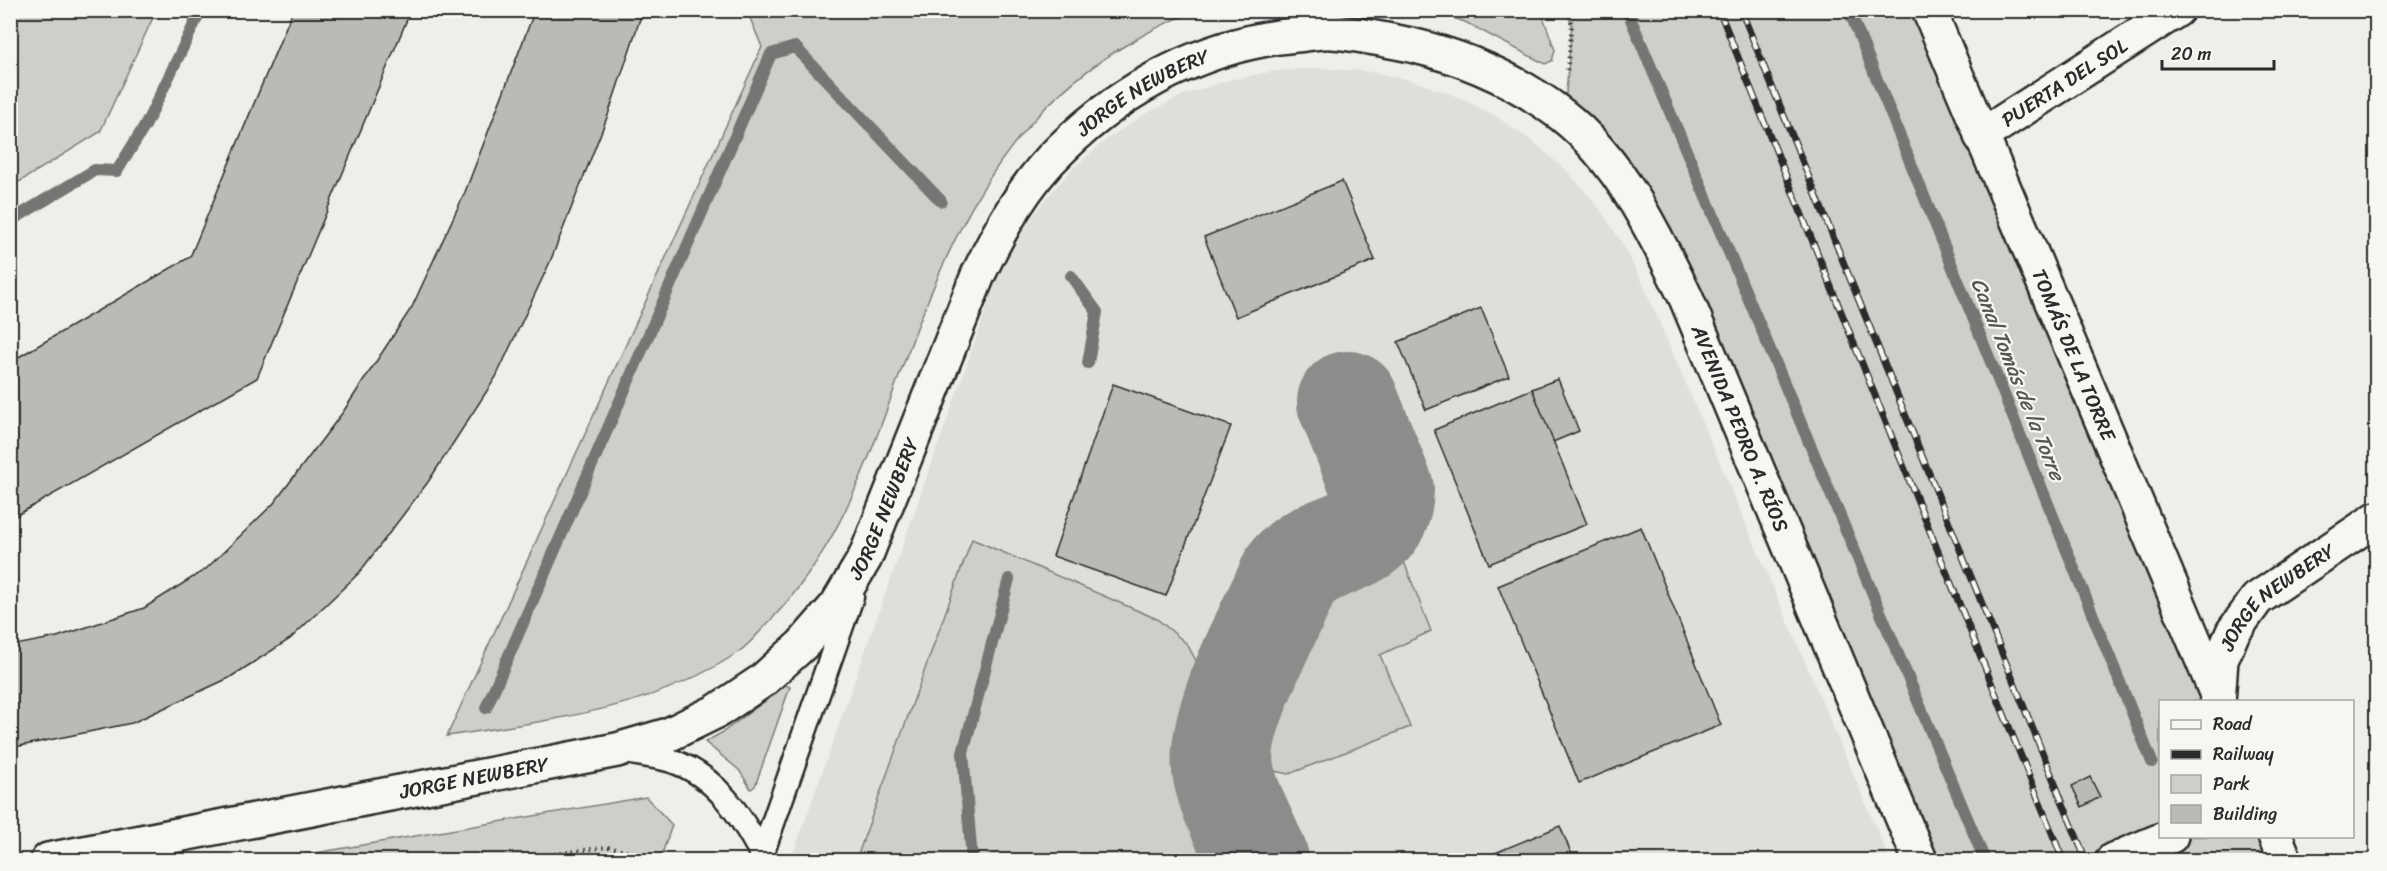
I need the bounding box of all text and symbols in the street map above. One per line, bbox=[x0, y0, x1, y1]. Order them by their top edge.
street label: PUERTA DEL SOL bbox=[1994, 28, 2135, 136]
scale bar bbox=[2162, 33, 2274, 71]
street label: JORGE NEWBERY bbox=[1067, 38, 1215, 146]
text: 20 m bbox=[2171, 38, 2211, 70]
street label: TOMÁS DE LA TORRE bbox=[2022, 263, 2127, 448]
water label: Canal Tomás de la Torre bbox=[1960, 272, 2077, 488]
street label: AVENIDA PEDRO A. RÍOS bbox=[1681, 318, 1799, 538]
street label: JORGE NEWBERY bbox=[838, 431, 929, 587]
street label: JORGE NEWBERY bbox=[2209, 533, 2343, 657]
legend bbox=[2159, 700, 2354, 838]
text: Road bbox=[2213, 708, 2253, 740]
text: Railway bbox=[2213, 738, 2275, 770]
street label: JORGE NEWBERY bbox=[396, 746, 553, 809]
text: Park bbox=[2213, 768, 2250, 800]
text: Building bbox=[2213, 798, 2277, 830]

